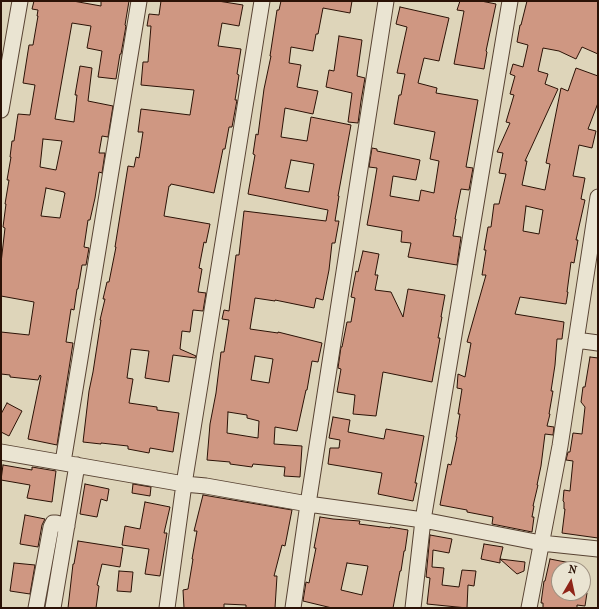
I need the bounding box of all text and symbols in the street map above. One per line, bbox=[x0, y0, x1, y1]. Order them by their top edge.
north arrow bbox=[551, 561, 591, 601]
text: N bbox=[568, 563, 578, 577]

